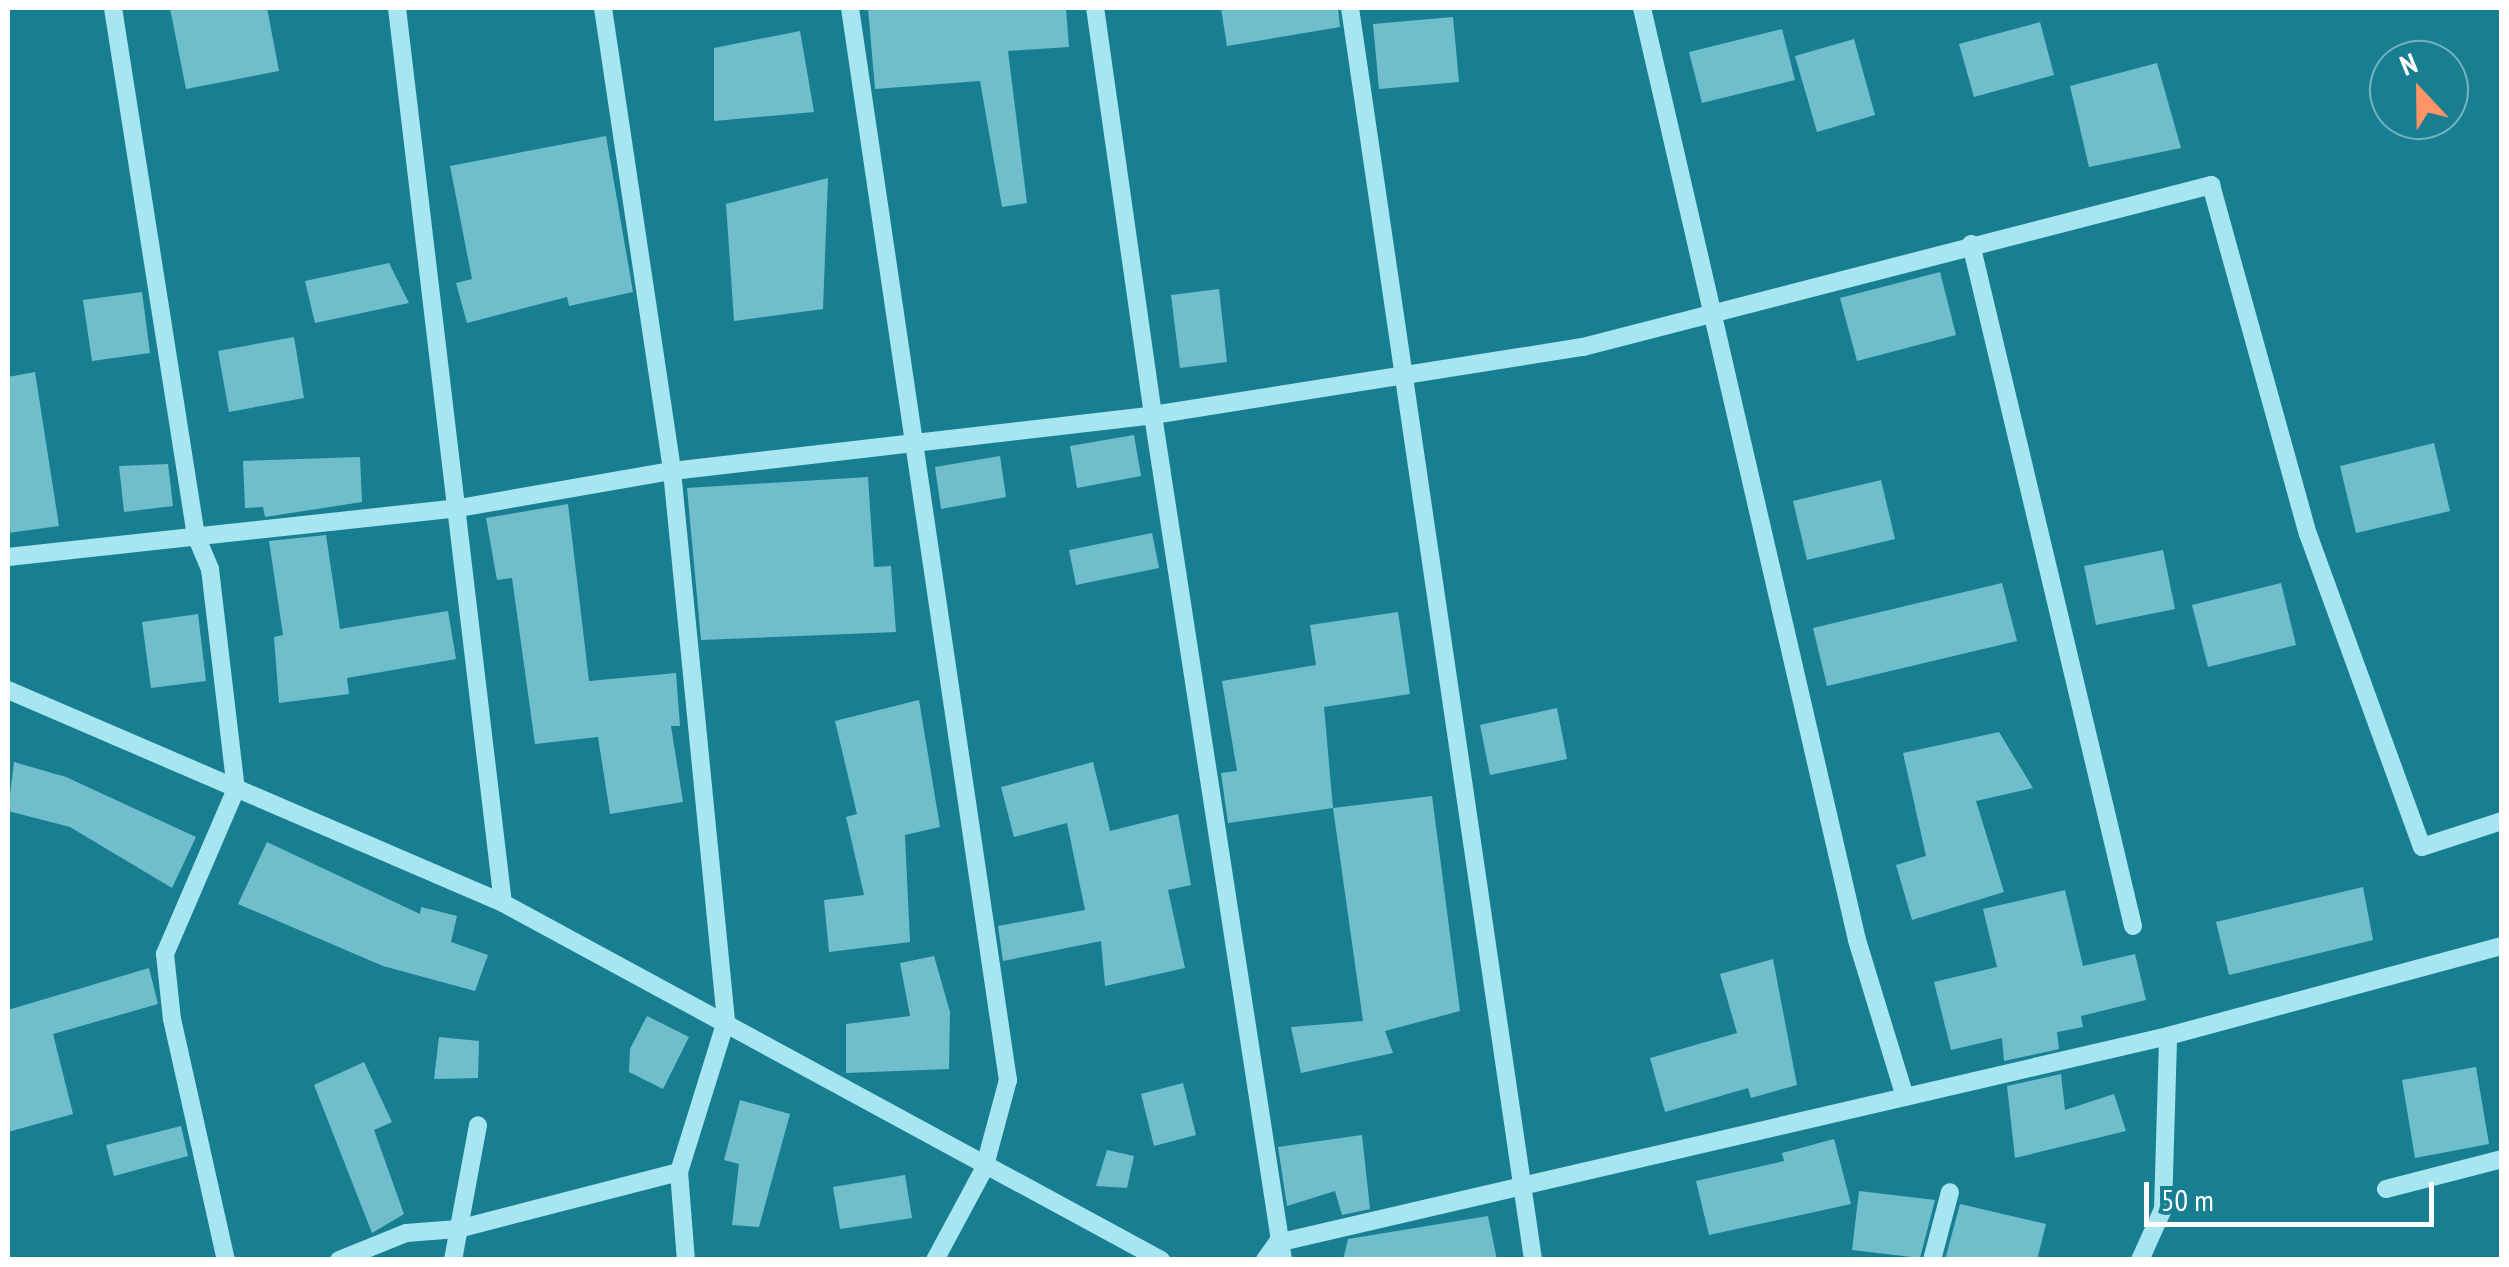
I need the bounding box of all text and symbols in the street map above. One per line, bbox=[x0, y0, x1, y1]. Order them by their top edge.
north arrow bbox=[2369, 40, 2469, 140]
text: N bbox=[2394, 44, 2422, 84]
scale bar bbox=[2149, 1162, 2439, 1224]
text: 50 m bbox=[2161, 1180, 2214, 1219]

